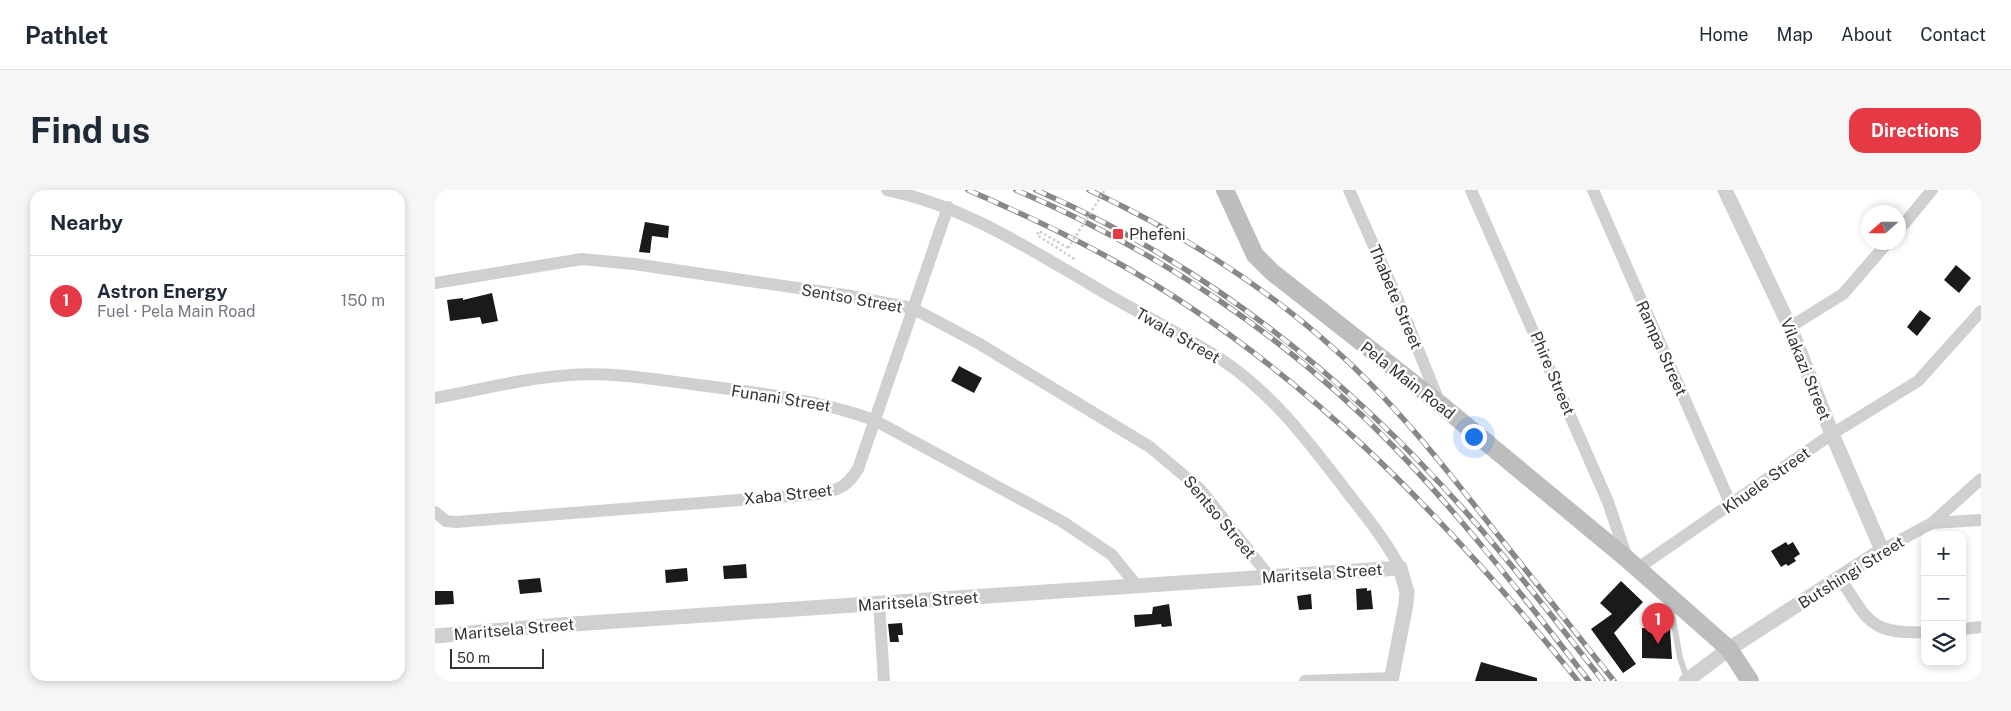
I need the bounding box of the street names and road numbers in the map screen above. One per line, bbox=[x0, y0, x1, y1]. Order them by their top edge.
street label: Thabete Street bbox=[1365, 242, 1426, 352]
street label: Sentso Street bbox=[800, 280, 904, 317]
street label: Rampa Street bbox=[1632, 298, 1691, 399]
street label: Twala Street bbox=[1132, 304, 1223, 367]
street label: Vilakazi Street bbox=[1776, 315, 1835, 423]
street label: Phire Street bbox=[1526, 328, 1579, 418]
street label: Pela Main Road bbox=[1357, 338, 1459, 423]
street label: Funani Street bbox=[730, 381, 832, 416]
street label: Khuele Street bbox=[1719, 443, 1814, 518]
street label: Sentso Street bbox=[1179, 472, 1260, 563]
street label: Xaba Street bbox=[743, 480, 833, 509]
street label: Butshingi Street bbox=[1795, 532, 1908, 613]
street label: Maritsela Street bbox=[1261, 560, 1383, 587]
street label: Maritsela Street bbox=[857, 588, 979, 615]
street label: Maritsela Street bbox=[453, 615, 575, 644]

